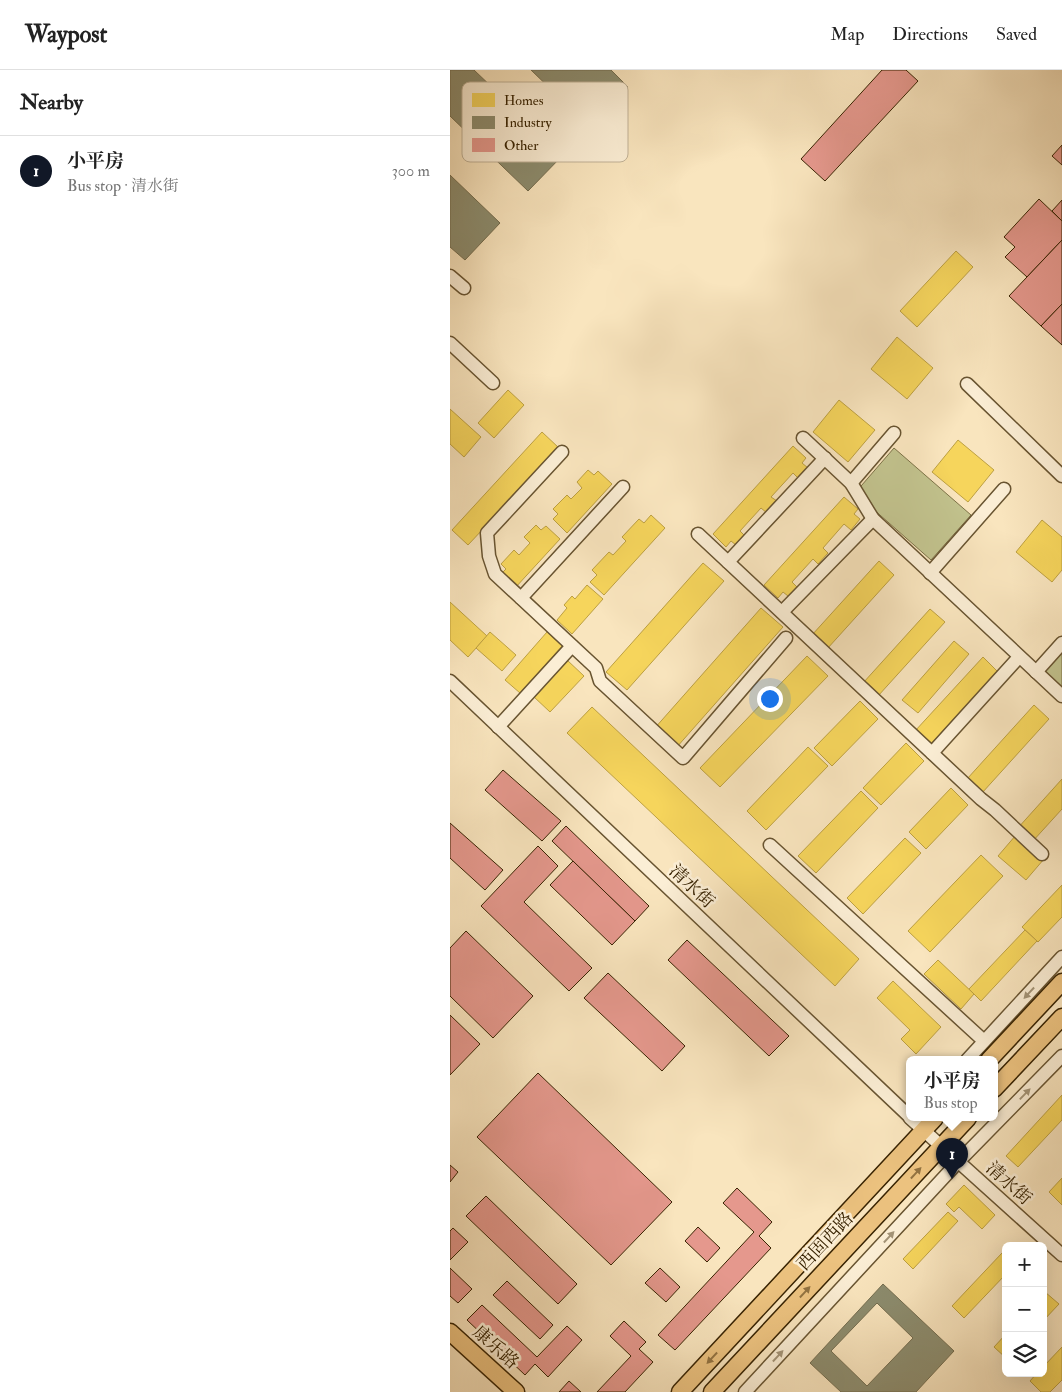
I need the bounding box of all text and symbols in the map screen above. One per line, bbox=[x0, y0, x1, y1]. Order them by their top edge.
text: Waypost bbox=[25, 19, 107, 50]
text: Map bbox=[831, 23, 864, 46]
text: Directions bbox=[892, 23, 968, 46]
text: Saved bbox=[996, 23, 1037, 46]
legend bbox=[462, 82, 628, 162]
text: Nearby bbox=[20, 89, 83, 116]
text: Homes bbox=[504, 92, 544, 109]
text: Industry bbox=[504, 114, 553, 132]
text: Other bbox=[504, 137, 539, 154]
text: 小平房 bbox=[67, 149, 124, 173]
text: 1 bbox=[33, 161, 39, 181]
text: 300 m bbox=[392, 161, 430, 181]
text: Bus stop · 清水街 bbox=[67, 176, 179, 196]
your location bbox=[757, 686, 783, 712]
street label: 清水街 bbox=[664, 860, 719, 913]
one-way arrow bbox=[1023, 987, 1035, 999]
popup bbox=[906, 1056, 998, 1121]
text: 小平房 bbox=[923, 1069, 981, 1093]
one-way arrow bbox=[1019, 1088, 1031, 1100]
text: Bus stop bbox=[923, 1093, 978, 1113]
pin: 1 bbox=[936, 1138, 968, 1179]
street label: 清水街 bbox=[981, 1157, 1036, 1210]
one-way arrow bbox=[910, 1168, 922, 1180]
street label: 西固西路 bbox=[792, 1207, 858, 1276]
one-way arrow bbox=[883, 1231, 895, 1243]
map controls bbox=[1002, 1242, 1047, 1377]
button: + bbox=[1002, 1242, 1047, 1287]
one-way arrow bbox=[799, 1287, 811, 1299]
button: − bbox=[1002, 1287, 1047, 1332]
street label: 康乐路 bbox=[468, 1321, 523, 1374]
button: layers bbox=[1002, 1332, 1047, 1377]
one-way arrow bbox=[772, 1351, 784, 1363]
one-way arrow bbox=[706, 1352, 717, 1365]

